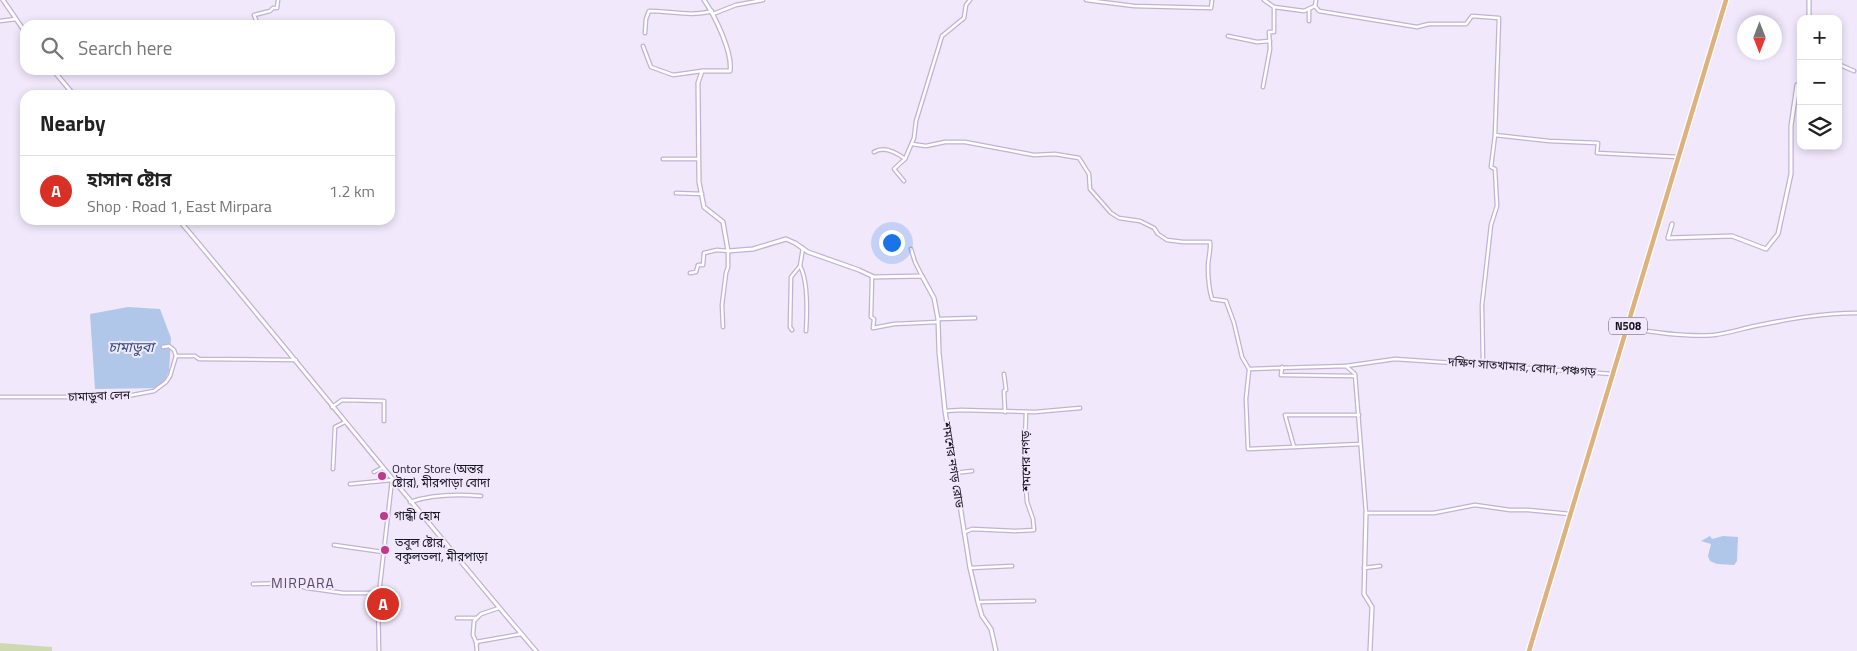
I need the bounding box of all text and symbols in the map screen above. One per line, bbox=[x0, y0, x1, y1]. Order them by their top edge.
north arrow bbox=[1737, 15, 1782, 60]
map controls bbox=[1797, 15, 1842, 150]
button: + bbox=[1797, 15, 1842, 60]
search box bbox=[20, 20, 395, 75]
text: Search here bbox=[78, 33, 172, 62]
icon: search bbox=[38, 34, 66, 62]
button: − bbox=[1797, 60, 1842, 105]
button: layers bbox=[1797, 105, 1842, 150]
text: Nearby bbox=[40, 107, 105, 139]
text: হাসান ষ্টোর bbox=[87, 164, 171, 193]
text: A bbox=[51, 179, 61, 203]
text: 1.2 km bbox=[329, 179, 375, 203]
text: Shop · Road 1, East Mirpara bbox=[87, 194, 272, 218]
your location bbox=[879, 230, 905, 256]
road number: N508 bbox=[1609, 318, 1647, 334]
water label: চামাডুবা bbox=[108, 336, 157, 357]
street label: দক্ষিণ সাতখামার, বোদা, পঞ্চগড় bbox=[1446, 352, 1597, 381]
street label: চামাডুবা লেন bbox=[67, 385, 131, 406]
street label: শমশের নগড় রোড bbox=[937, 420, 970, 510]
street label: শমশের নগড় bbox=[1015, 430, 1036, 493]
place label: Ontor Store (অন্তর ষ্টোর), মীরপাড়া বোদা bbox=[392, 459, 491, 492]
marker: Ontor Store (অন্তর ষ্টোর), মীরপাড়া বোদা bbox=[376, 470, 388, 482]
place label: গান্ধী হোম bbox=[394, 506, 441, 525]
marker: গান্ধী হোম bbox=[378, 510, 390, 522]
place label: তবুল ষ্টোর, বকুলতলা, মীরপাড়া bbox=[394, 533, 488, 566]
marker: তবুল ষ্টোর, বকুলতলা, মীরপাড়া bbox=[379, 544, 391, 556]
district label: MIRPARA bbox=[271, 572, 335, 593]
pin: A bbox=[367, 585, 399, 623]

